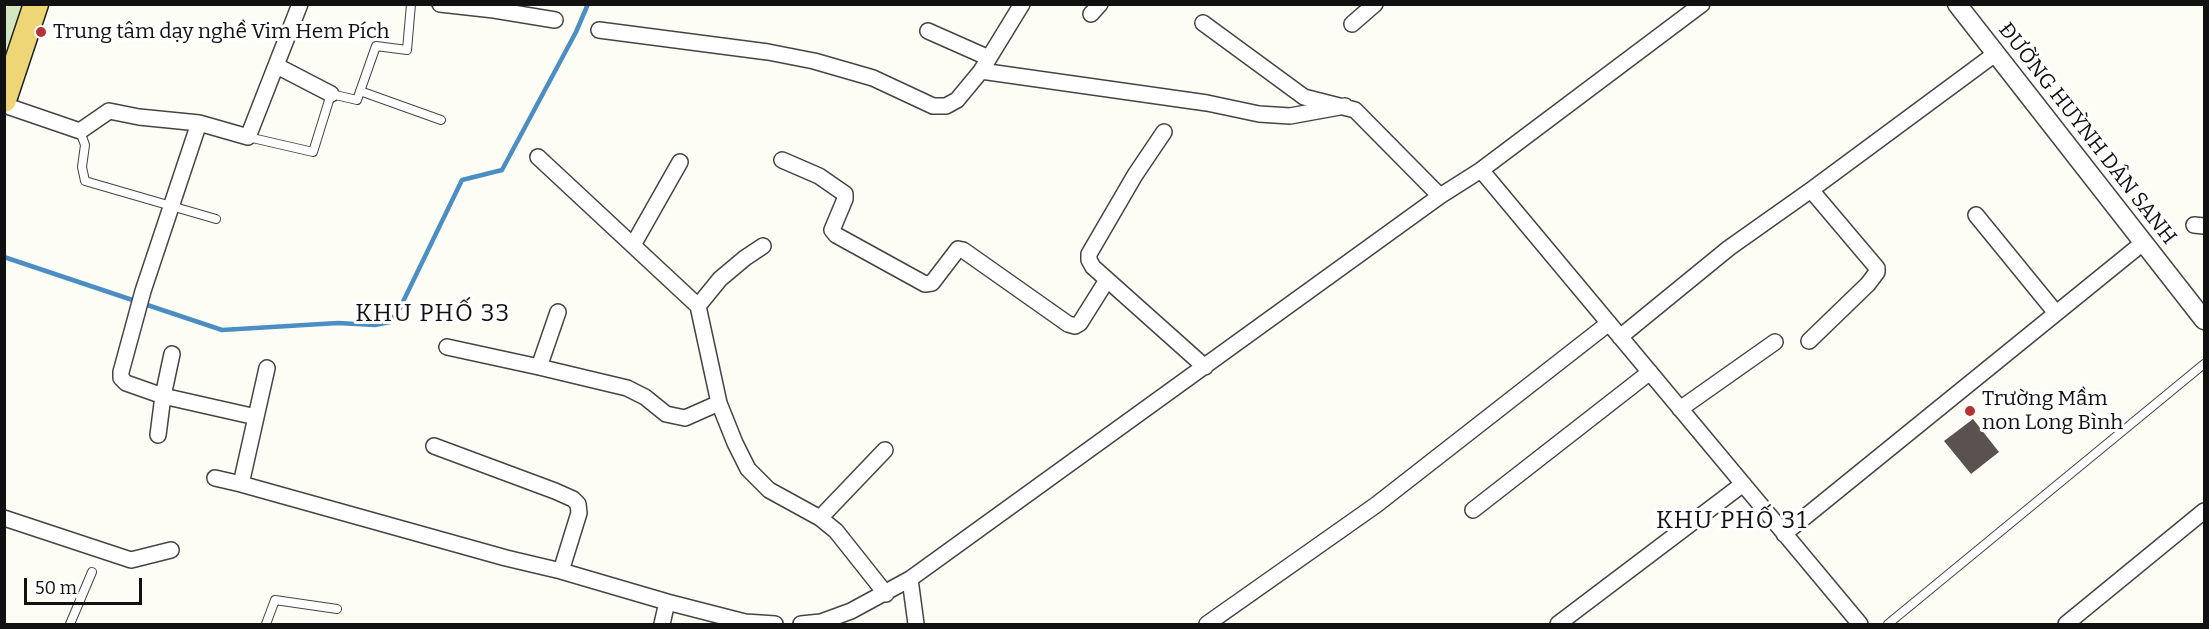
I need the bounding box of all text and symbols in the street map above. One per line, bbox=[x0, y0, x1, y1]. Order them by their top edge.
street label: ĐƯỜNG HUỲNH DÂN SANH bbox=[1993, 18, 2181, 250]
place label: Trung tâm dạy nghề Vim Hem Pích bbox=[53, 19, 389, 45]
marker: Trung tâm dạy nghề Vim Hem Pích bbox=[34, 25, 48, 39]
district label: KHU PHỐ 33 bbox=[355, 300, 511, 328]
place label: Trường Mầm non Long Bình bbox=[1982, 386, 2123, 436]
marker: Trường Mầm non Long Bình bbox=[1963, 404, 1977, 418]
district label: KHU PHỐ 31 bbox=[1656, 507, 1808, 535]
scale bar bbox=[27, 566, 146, 604]
text: 50 m bbox=[35, 577, 77, 599]

